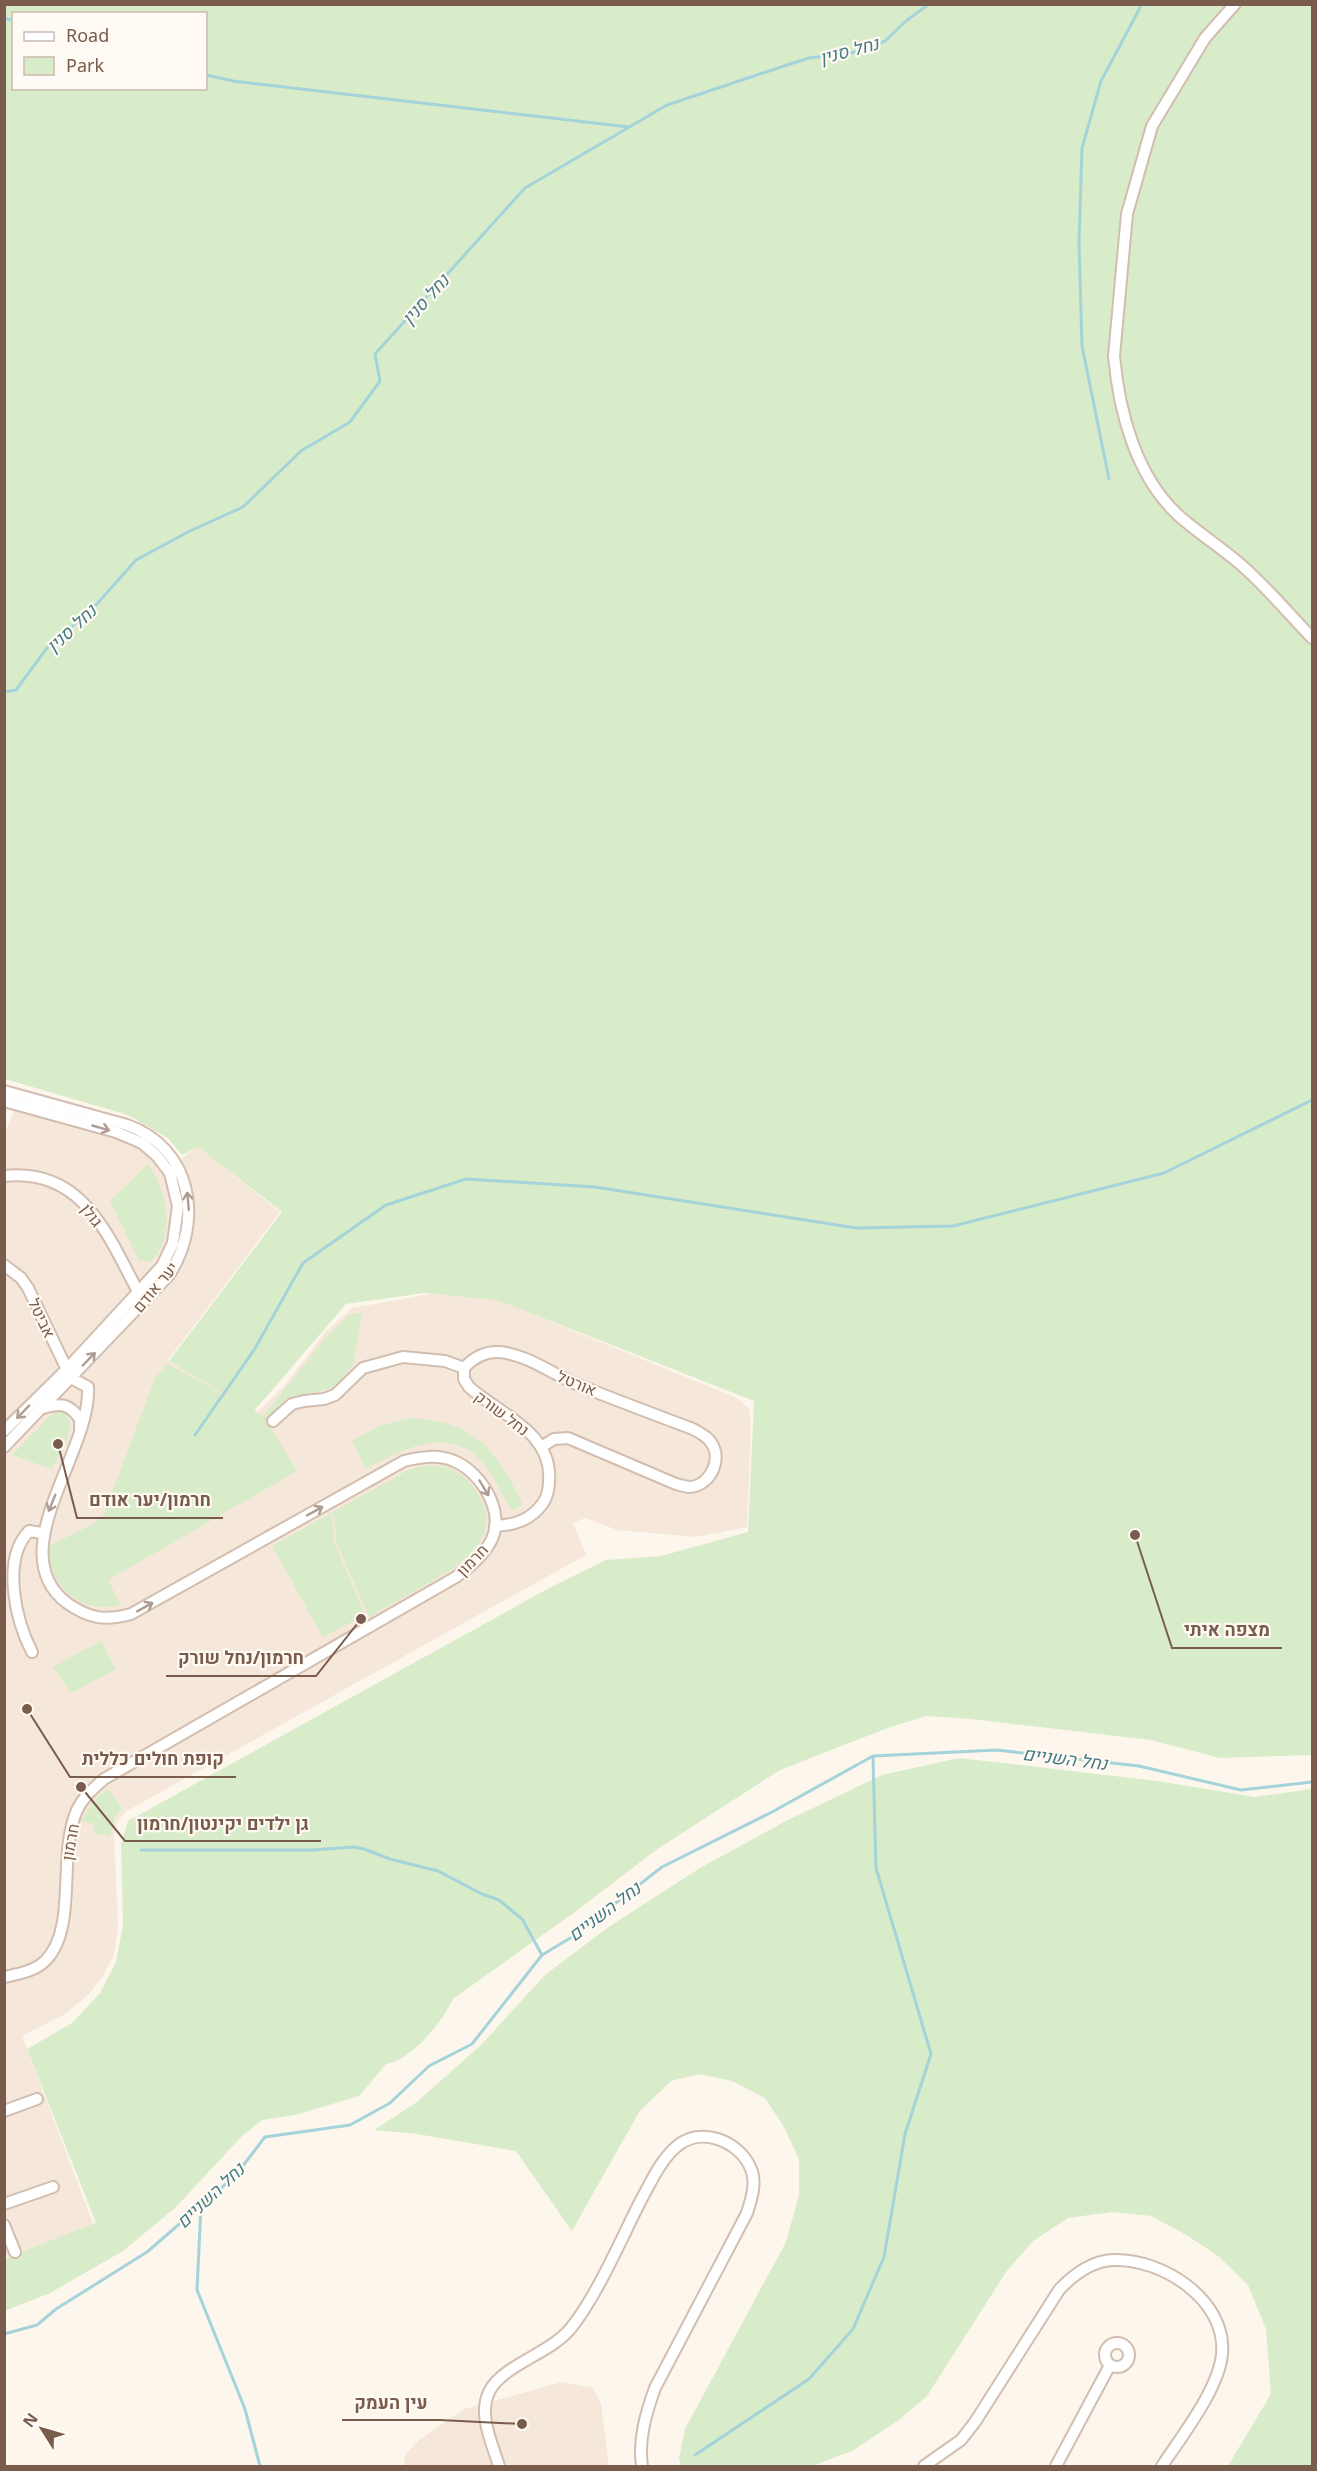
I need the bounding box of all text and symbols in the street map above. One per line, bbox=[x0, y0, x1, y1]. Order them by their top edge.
legend bbox=[12, 12, 207, 90]
text: Road bbox=[66, 23, 109, 47]
water label: נחל סנין bbox=[817, 30, 882, 69]
text: Park bbox=[66, 53, 104, 77]
water label: נחל סנין bbox=[396, 268, 455, 329]
water label: נחל סנין bbox=[41, 598, 102, 657]
one-way arrow bbox=[91, 1123, 110, 1134]
one-way arrow bbox=[182, 1191, 193, 1211]
street label: גולן bbox=[76, 1199, 108, 1231]
street label: יער אודם bbox=[127, 1257, 183, 1317]
street label: אביטל bbox=[23, 1294, 61, 1342]
one-way arrow bbox=[82, 1352, 96, 1367]
street label: אורטל bbox=[554, 1365, 600, 1401]
street label: נחל שורק bbox=[470, 1385, 534, 1441]
one-way arrow bbox=[15, 1405, 30, 1420]
one-way arrow bbox=[478, 1479, 490, 1496]
callout: חרמון/יער אודם bbox=[77, 1482, 223, 1518]
text: חרמון/יער אודם bbox=[89, 1487, 211, 1511]
one-way arrow bbox=[46, 1493, 57, 1512]
one-way arrow bbox=[306, 1505, 323, 1517]
street label: חרמון bbox=[451, 1539, 493, 1581]
one-way arrow bbox=[136, 1601, 153, 1613]
callout: מצפה איתי bbox=[1172, 1612, 1282, 1648]
text: מצפה איתי bbox=[1184, 1617, 1270, 1641]
callout: חרמון/נחל שורק bbox=[166, 1640, 316, 1676]
text: חרמון/נחל שורק bbox=[178, 1645, 304, 1669]
callout: קופת חולים כללית bbox=[70, 1741, 236, 1777]
water label: נחל השניים bbox=[1021, 1741, 1110, 1775]
text: קופת חולים כללית bbox=[82, 1746, 224, 1770]
callout: גן ילדים יקינטון/חרמון bbox=[125, 1805, 321, 1841]
text: גן ילדים יקינטון/חרמון bbox=[137, 1811, 309, 1835]
street label: חרמון bbox=[56, 1822, 84, 1862]
water label: נחל השניים bbox=[563, 1875, 646, 1946]
water label: נחל השניים bbox=[171, 2156, 250, 2233]
callout: עין העמק bbox=[342, 2384, 440, 2420]
text: עין העמק bbox=[354, 2390, 428, 2414]
north arrow bbox=[12, 2399, 72, 2459]
text: N bbox=[17, 2408, 43, 2432]

